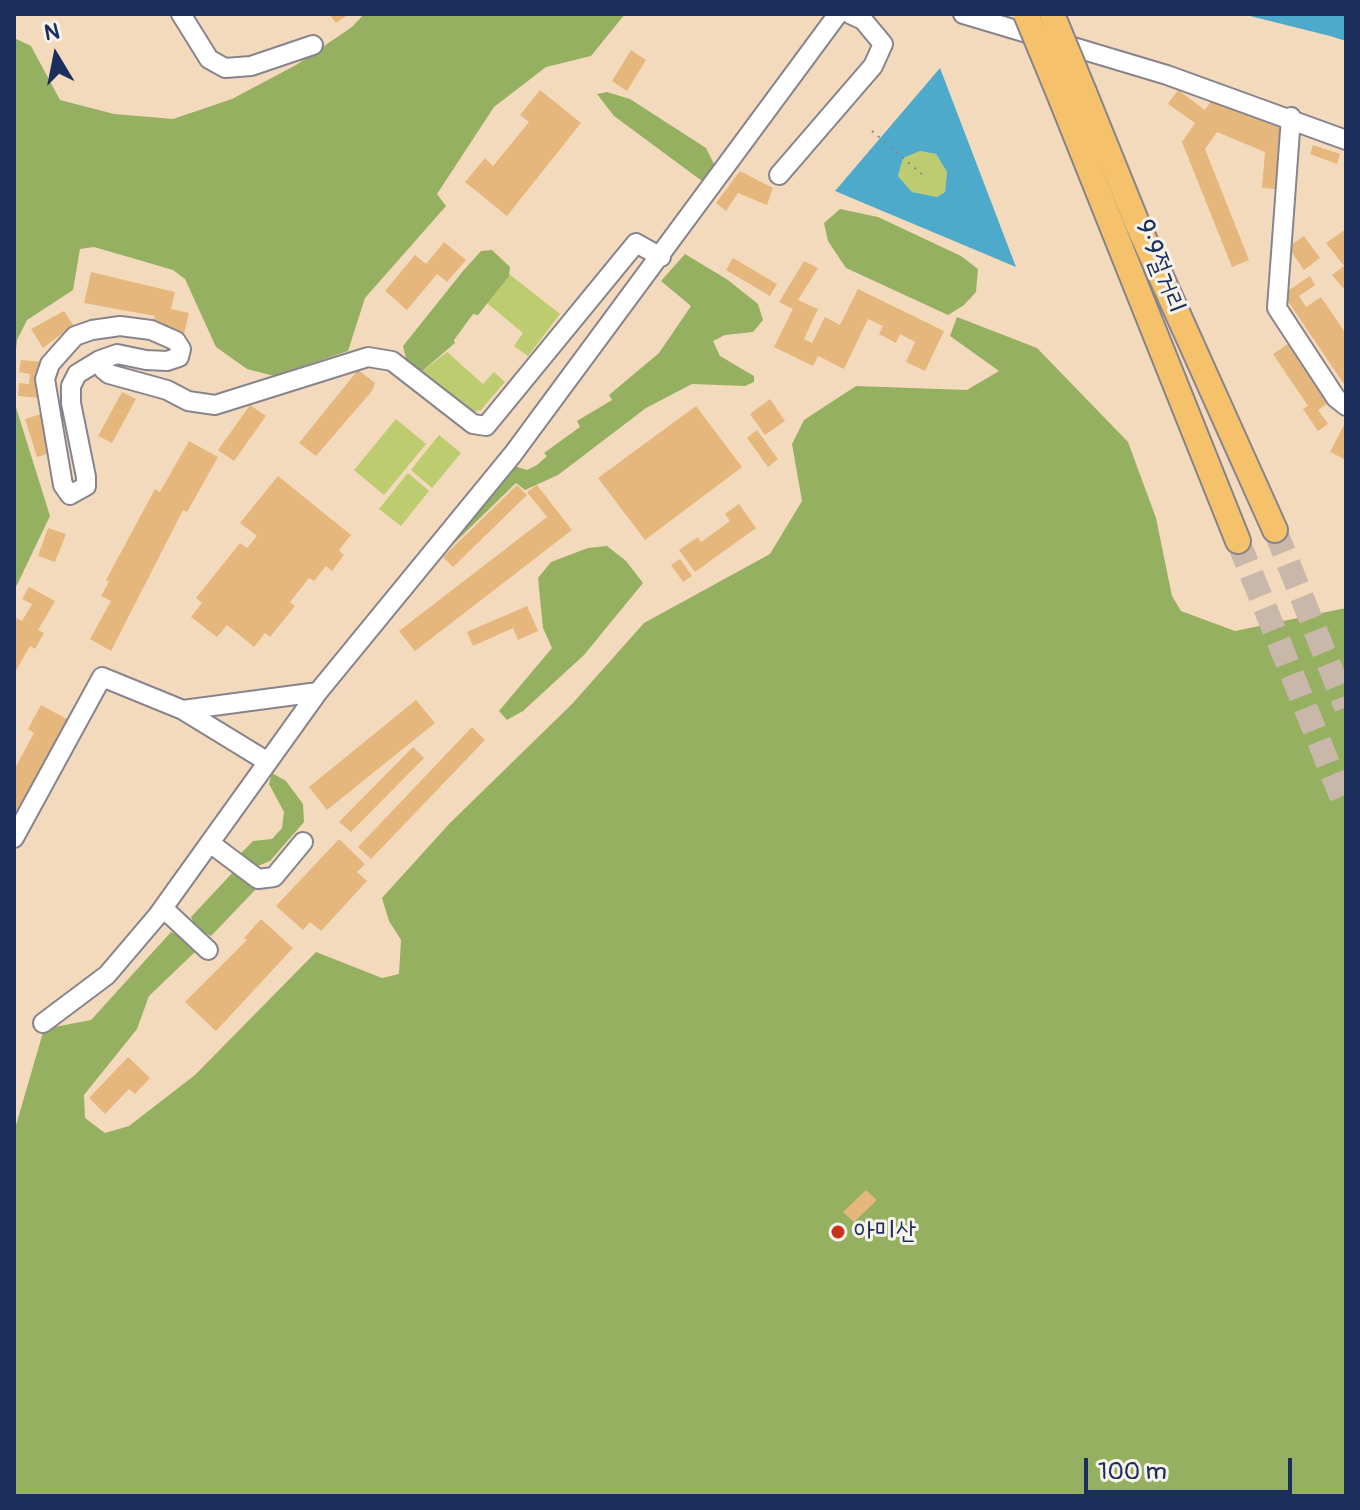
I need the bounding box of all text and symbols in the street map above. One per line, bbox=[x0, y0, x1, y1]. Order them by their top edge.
north arrow bbox=[16, 16, 96, 96]
text: N bbox=[42, 17, 62, 47]
street label: 9·9절거리 bbox=[1127, 216, 1191, 318]
place label: 아미산 bbox=[854, 1216, 917, 1248]
marker: 아미산 bbox=[829, 1223, 847, 1241]
scale bar bbox=[1088, 1442, 1296, 1492]
text: 100 m bbox=[1098, 1457, 1167, 1486]

